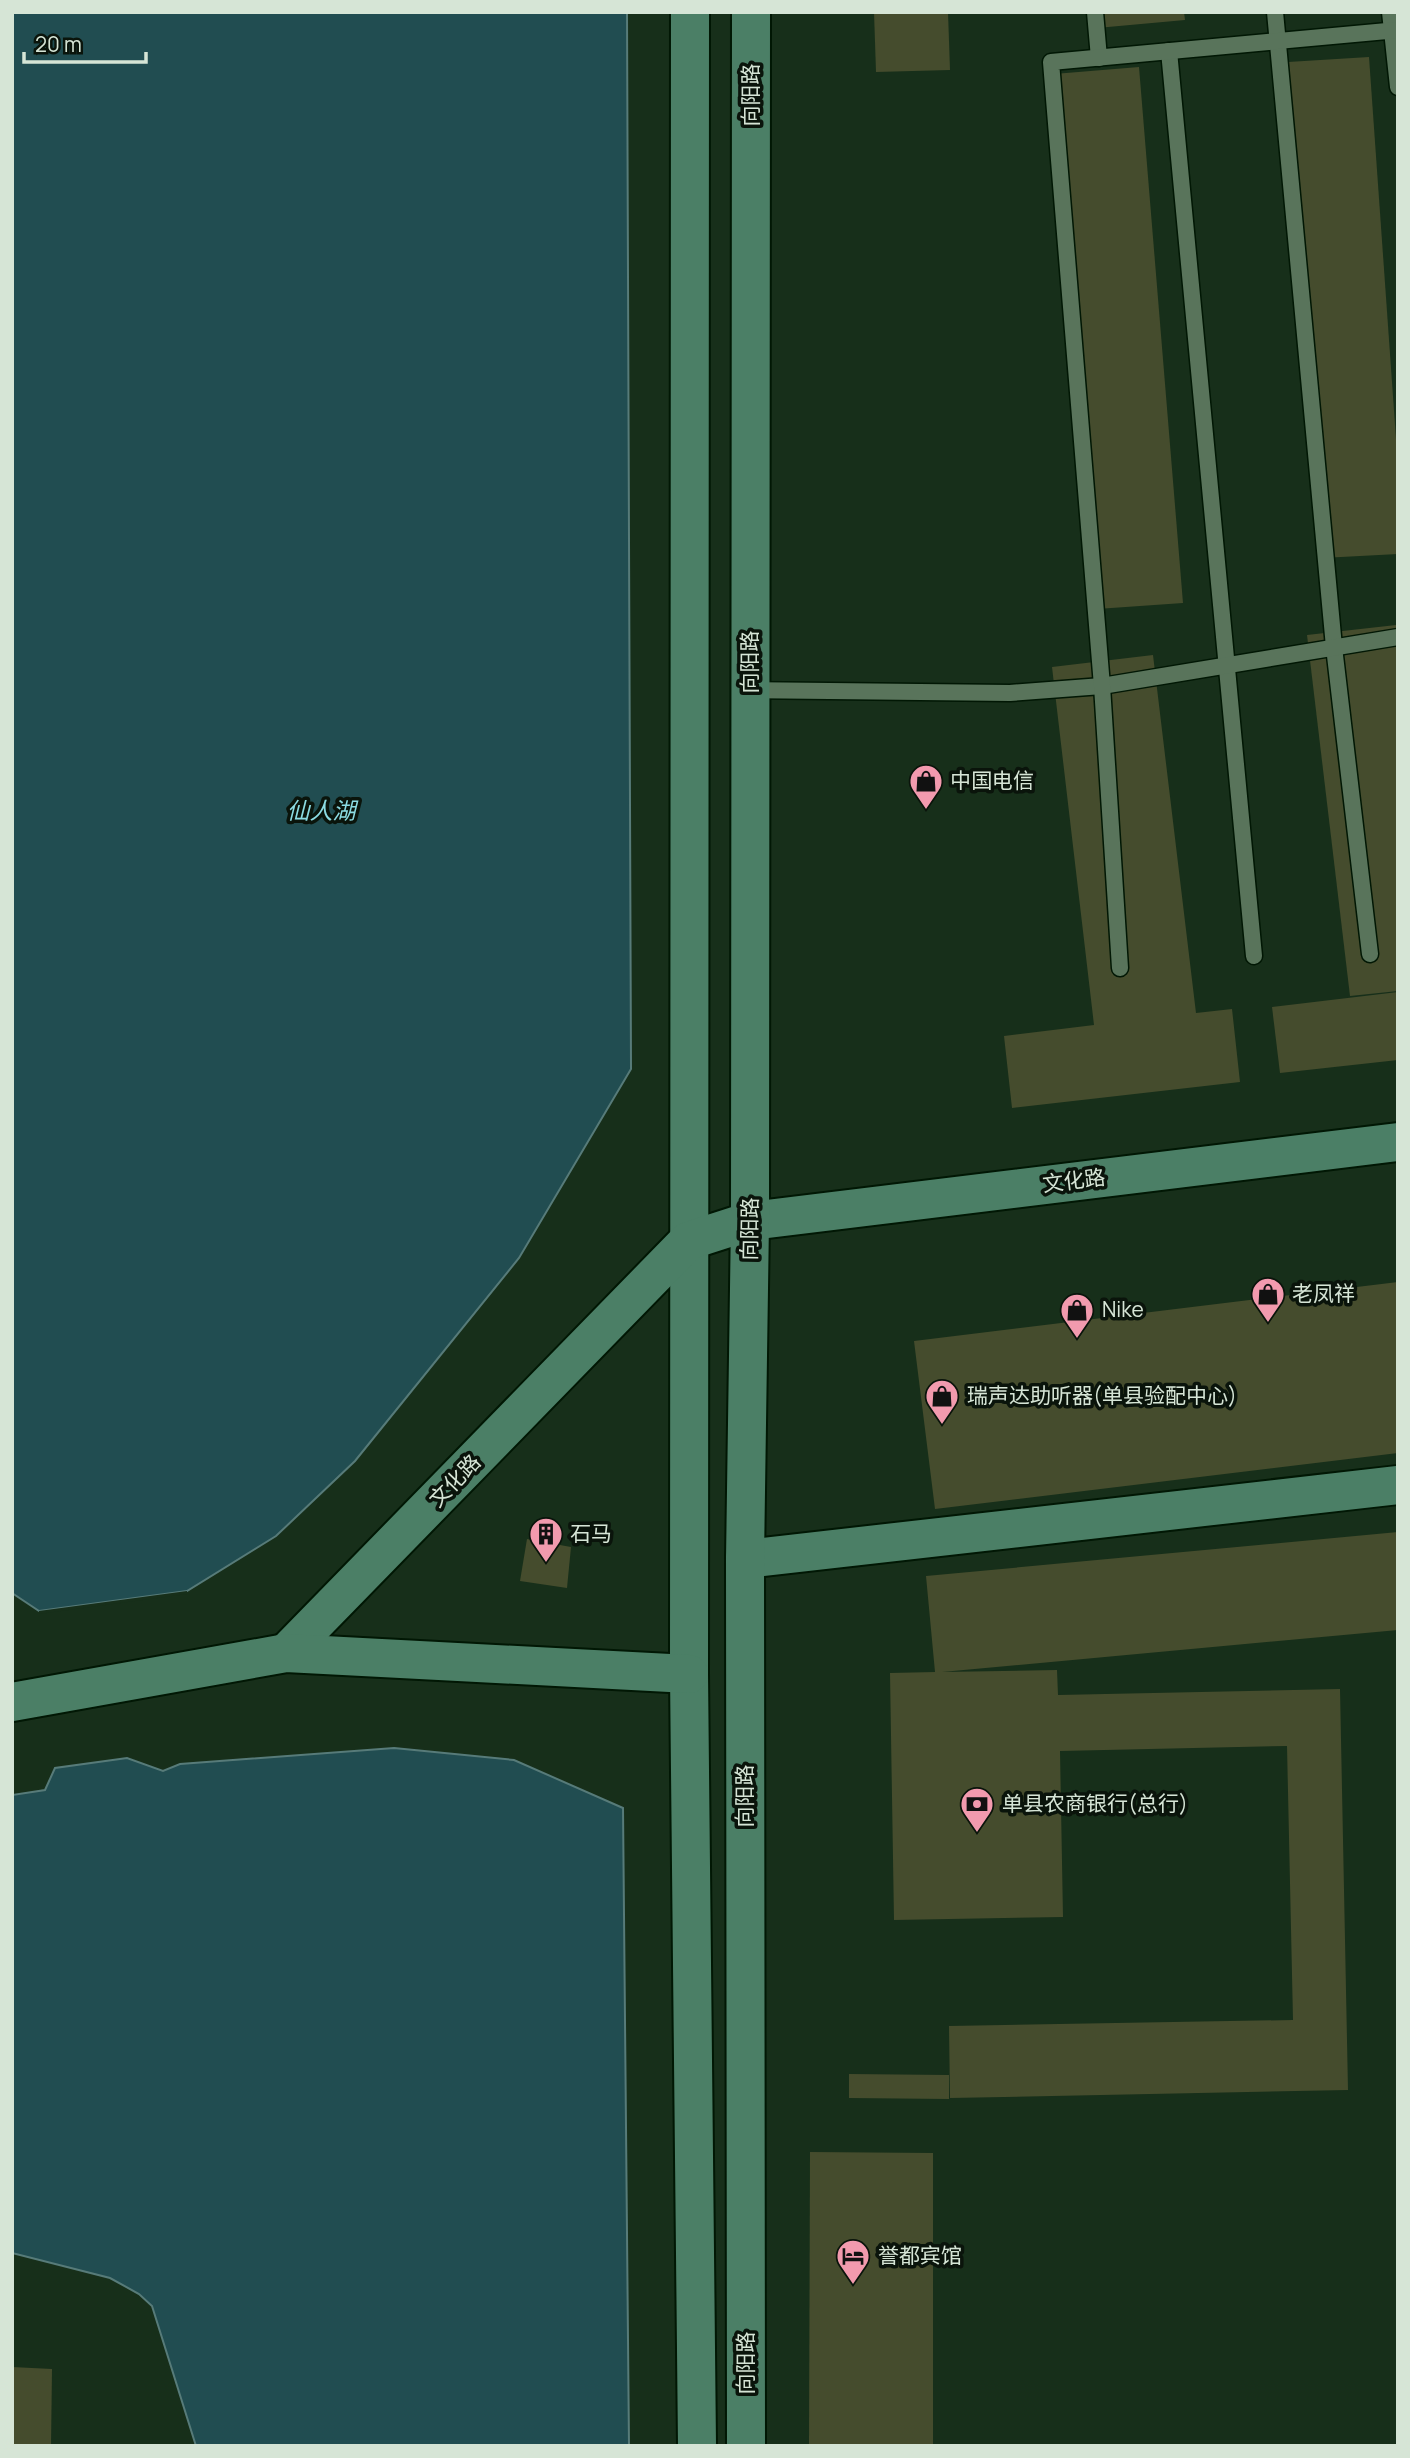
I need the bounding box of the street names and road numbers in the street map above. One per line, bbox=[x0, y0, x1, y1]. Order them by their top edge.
street label: 向阳路 bbox=[736, 64, 764, 127]
street label: 向阳路 bbox=[735, 631, 763, 694]
street label: 文化路 bbox=[1041, 1162, 1107, 1198]
street label: 向阳路 bbox=[734, 1197, 764, 1261]
street label: 文化路 bbox=[422, 1448, 486, 1513]
street label: 向阳路 bbox=[730, 1765, 758, 1828]
street label: 向阳路 bbox=[731, 2332, 759, 2395]

